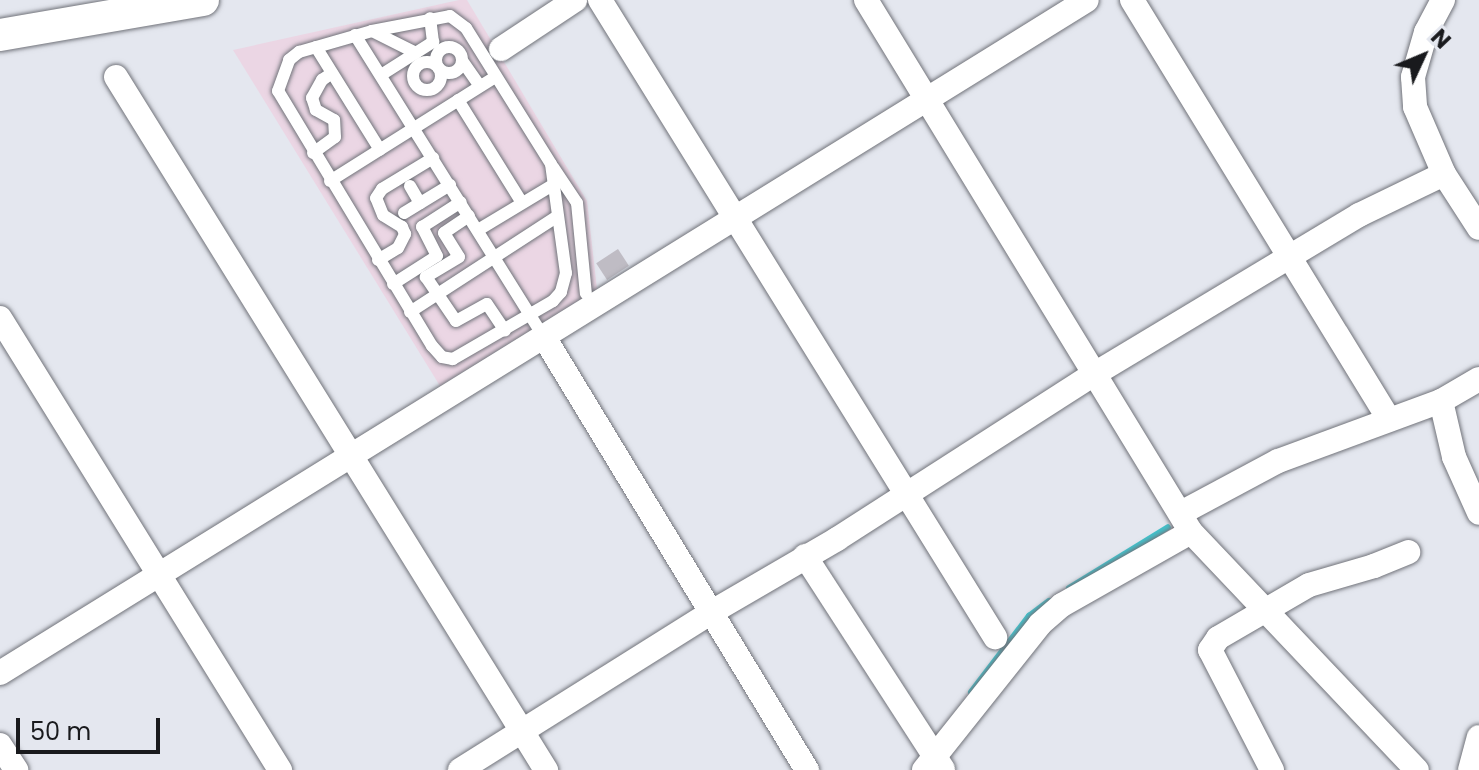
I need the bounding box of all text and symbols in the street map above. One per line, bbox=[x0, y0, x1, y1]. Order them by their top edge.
north arrow bbox=[1383, 16, 1463, 96]
text: N bbox=[1424, 22, 1458, 56]
scale bar bbox=[20, 702, 164, 752]
text: 50 m bbox=[30, 715, 91, 748]

